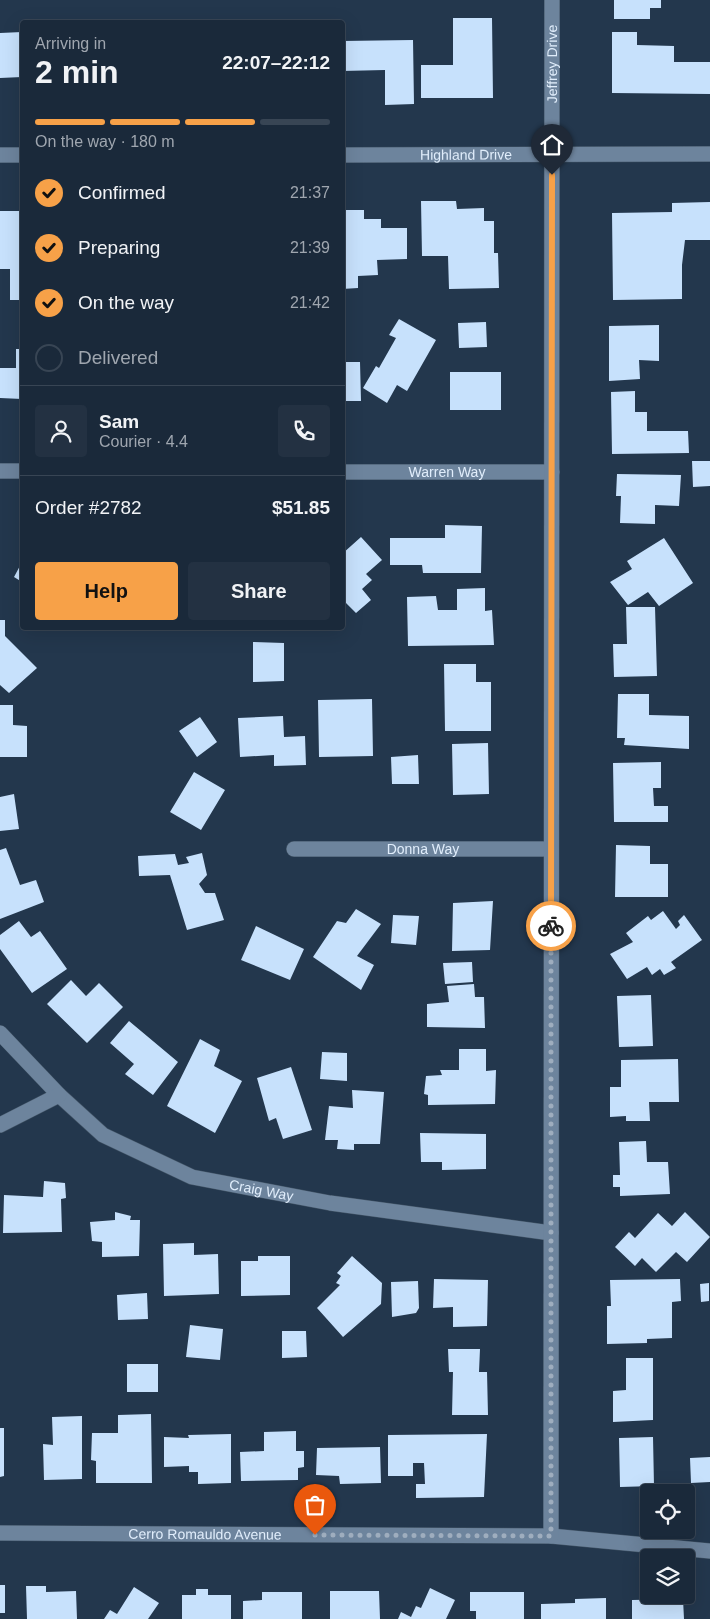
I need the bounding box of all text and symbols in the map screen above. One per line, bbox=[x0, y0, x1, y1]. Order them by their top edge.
street label: Jeffrey Drive bbox=[544, 25, 560, 103]
text: Arriving in bbox=[35, 35, 106, 52]
text: 22:07–22:12 bbox=[222, 52, 330, 73]
text: 2 min bbox=[35, 54, 119, 90]
pin bbox=[531, 124, 573, 175]
icon: home bbox=[538, 131, 566, 159]
text: On the way · 180 m bbox=[35, 133, 175, 150]
street label: Highland Drive bbox=[420, 147, 512, 163]
icon: check bbox=[35, 179, 63, 207]
text: Confirmed bbox=[78, 182, 166, 203]
text: 21:37 bbox=[290, 184, 330, 201]
icon: check bbox=[35, 234, 63, 262]
text: Preparing bbox=[78, 237, 160, 258]
text: 21:39 bbox=[290, 239, 330, 256]
icon: check bbox=[35, 289, 63, 317]
text: On the way bbox=[78, 292, 174, 313]
text: 21:42 bbox=[290, 294, 330, 311]
text: Delivered bbox=[78, 347, 158, 368]
button: person bbox=[35, 405, 87, 457]
button: phone bbox=[278, 405, 330, 457]
text: Sam bbox=[99, 411, 139, 432]
text: Courier · 4.4 bbox=[99, 433, 188, 450]
street label: Warren Way bbox=[409, 464, 485, 480]
text: Order #2782 bbox=[35, 497, 142, 518]
text: $51.85 bbox=[272, 497, 330, 518]
button: Help bbox=[35, 562, 178, 620]
button: Share bbox=[188, 562, 330, 620]
street label: Donna Way bbox=[387, 841, 459, 857]
courier bbox=[526, 901, 576, 951]
icon: bike bbox=[537, 912, 565, 940]
street label: Craig Way bbox=[228, 1176, 295, 1204]
pin bbox=[294, 1484, 336, 1535]
map controls bbox=[640, 1484, 695, 1604]
button: locate bbox=[640, 1484, 695, 1539]
icon: bag bbox=[301, 1491, 329, 1519]
street label: Cerro Romauldo Avenue bbox=[128, 1526, 282, 1543]
button: layers bbox=[640, 1549, 695, 1604]

